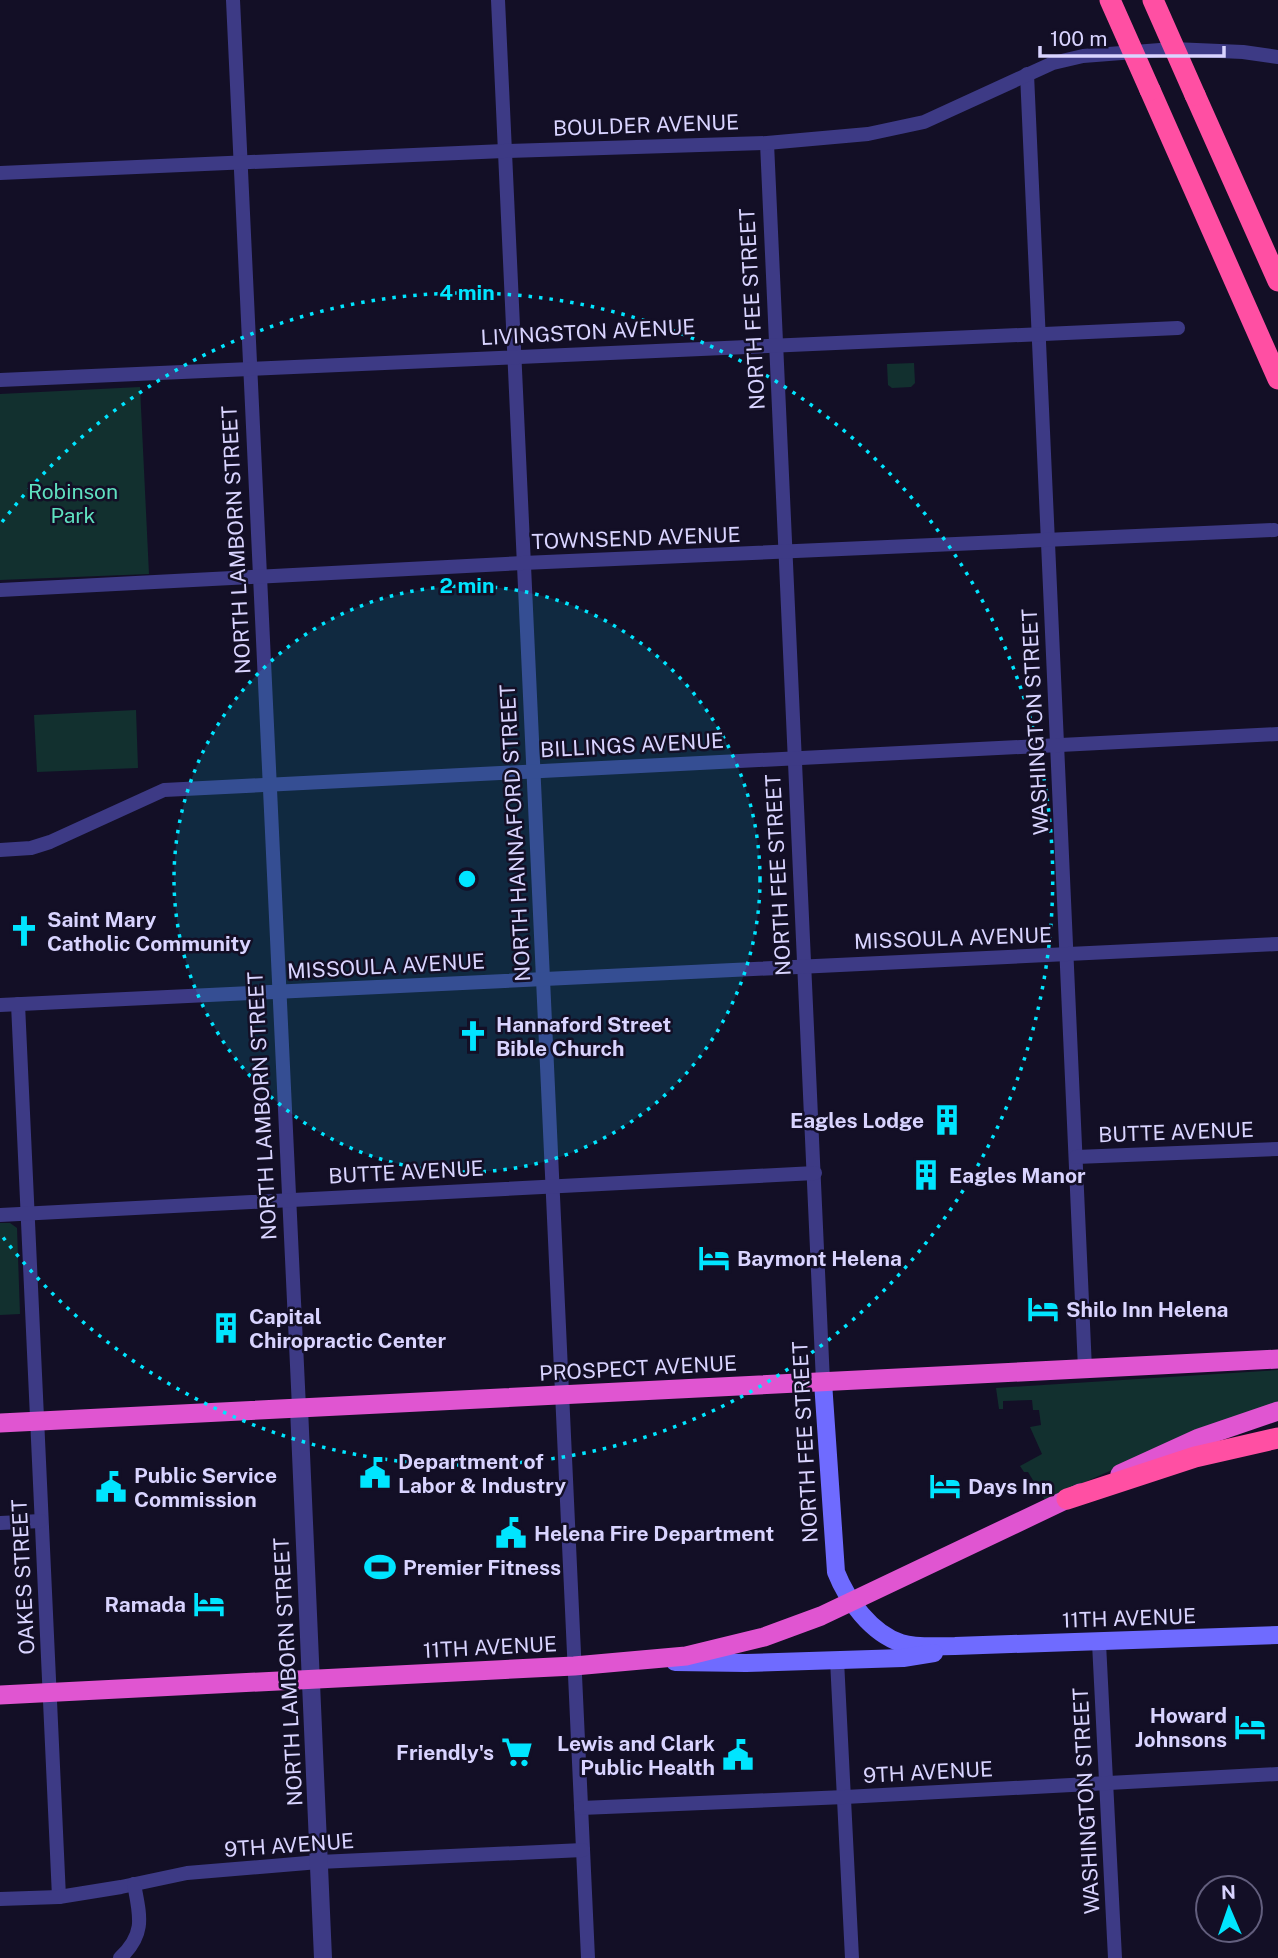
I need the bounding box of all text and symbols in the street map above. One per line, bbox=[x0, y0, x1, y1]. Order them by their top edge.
scale bar bbox=[1040, 14, 1224, 58]
text: 100 m bbox=[1050, 26, 1107, 51]
street label: BOULDER AVENUE bbox=[552, 109, 740, 141]
street label: NORTH FEE STREET bbox=[734, 207, 770, 411]
text: 4 min bbox=[439, 280, 495, 305]
street label: LIVINGSTON AVENUE bbox=[480, 314, 696, 350]
street label: NORTH LAMBORN STREET bbox=[216, 405, 256, 675]
park label: Robinson Park bbox=[28, 479, 118, 528]
street label: TOWNSEND AVENUE bbox=[531, 522, 741, 554]
text: 2 min bbox=[439, 573, 495, 598]
street label: WASHINGTON STREET bbox=[1017, 608, 1053, 836]
street label: NORTH HANNAFORD STREET bbox=[495, 684, 535, 982]
street label: BILLINGS AVENUE bbox=[539, 728, 725, 762]
street label: NORTH FEE STREET bbox=[760, 773, 796, 977]
centre of rings bbox=[455, 867, 479, 891]
place label: Saint Mary Catholic Community bbox=[47, 907, 251, 956]
church icon: Saint Mary Catholic Community bbox=[7, 914, 41, 948]
street label: MISSOULA AVENUE bbox=[854, 922, 1052, 954]
street label: MISSOULA AVENUE bbox=[286, 948, 486, 984]
street label: NORTH LAMBORN STREET bbox=[242, 971, 282, 1241]
place label: Hannaford Street Bible Church bbox=[496, 1012, 671, 1061]
church icon: Hannaford Street Bible Church bbox=[456, 1019, 490, 1053]
building icon: Eagles Lodge bbox=[930, 1103, 964, 1137]
place label: Eagles Lodge bbox=[790, 1108, 924, 1133]
street label: BUTTE AVENUE bbox=[1098, 1117, 1254, 1147]
street label: BUTTE AVENUE bbox=[328, 1155, 484, 1189]
building icon: Eagles Manor bbox=[909, 1158, 943, 1192]
place label: Eagles Manor bbox=[949, 1163, 1086, 1188]
hotel icon: Baymont Helena bbox=[697, 1241, 731, 1275]
place label: Baymont Helena bbox=[737, 1246, 902, 1271]
hotel icon: Shilo Inn Helena bbox=[1026, 1292, 1060, 1326]
place label: Shilo Inn Helena bbox=[1066, 1297, 1228, 1322]
place label: Capital Chiropractic Center bbox=[249, 1304, 446, 1353]
building icon: Capital Chiropractic Center bbox=[209, 1311, 243, 1345]
street label: NORTH FEE STREET bbox=[787, 1340, 823, 1544]
street label: PROSPECT AVENUE bbox=[538, 1350, 738, 1386]
place label: Department of Labor & Industry bbox=[398, 1449, 566, 1498]
public building icon: Department of Labor & Industry bbox=[358, 1456, 392, 1490]
place label: Public Service Commission bbox=[134, 1463, 277, 1512]
hotel icon: Days Inn bbox=[928, 1469, 962, 1503]
public building icon: Public Service Commission bbox=[94, 1470, 128, 1504]
place label: Days Inn bbox=[968, 1474, 1053, 1499]
street label: OAKES STREET bbox=[6, 1499, 40, 1655]
public building icon: Helena Fire Department bbox=[494, 1516, 528, 1550]
place label: Helena Fire Department bbox=[534, 1521, 774, 1546]
street label: NORTH LAMBORN STREET bbox=[268, 1537, 308, 1807]
sports icon: Premier Fitness bbox=[363, 1550, 397, 1584]
place label: Premier Fitness bbox=[403, 1555, 561, 1580]
hotel icon: Ramada bbox=[192, 1587, 226, 1621]
place label: Ramada bbox=[104, 1592, 186, 1617]
street label: 11TH AVENUE bbox=[1062, 1603, 1196, 1633]
street label: 11TH AVENUE bbox=[422, 1631, 558, 1663]
street label: WASHINGTON STREET bbox=[1068, 1687, 1104, 1915]
place label: Howard Johnsons bbox=[1135, 1703, 1227, 1752]
hotel icon: Howard Johnsons bbox=[1233, 1710, 1267, 1744]
place label: Lewis and Clark Public Health bbox=[557, 1731, 715, 1780]
supermarket icon: Friendly's bbox=[500, 1735, 534, 1769]
public building icon: Lewis and Clark Public Health bbox=[721, 1738, 755, 1772]
place label: Friendly's bbox=[396, 1740, 494, 1765]
street label: 9TH AVENUE bbox=[862, 1756, 994, 1788]
street label: 9TH AVENUE bbox=[223, 1828, 355, 1862]
north arrow bbox=[1194, 1874, 1264, 1944]
text: N bbox=[1221, 1881, 1236, 1903]

